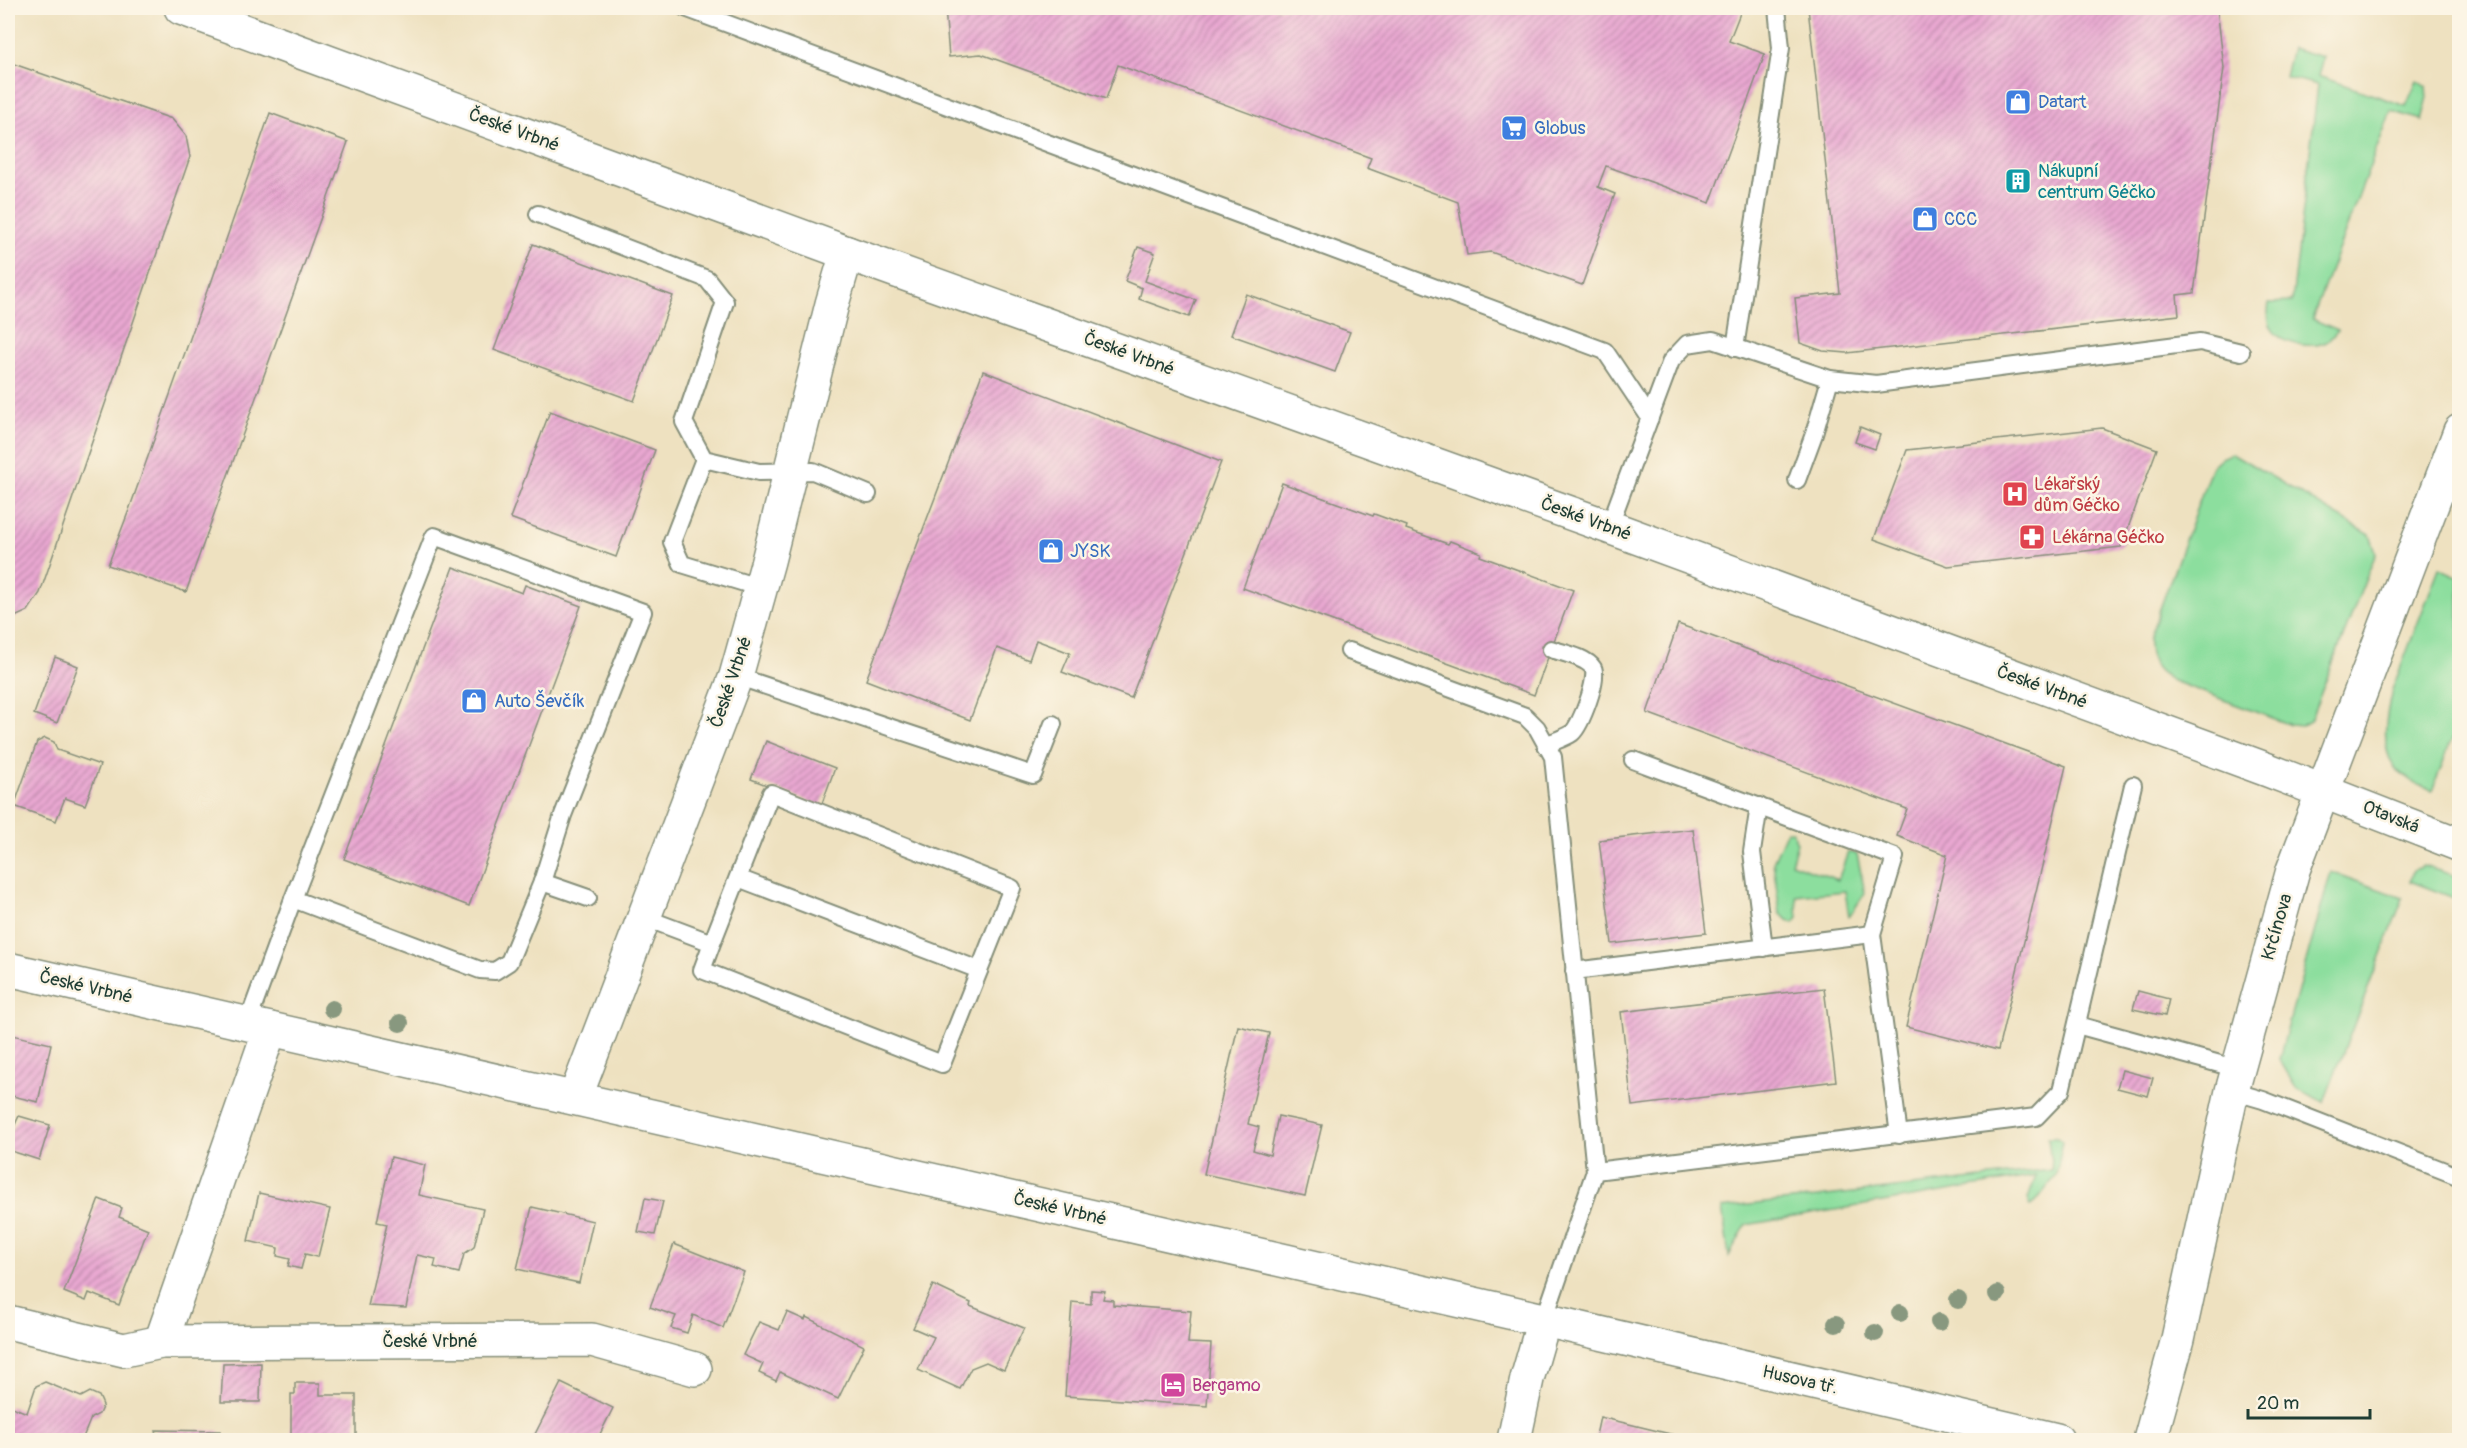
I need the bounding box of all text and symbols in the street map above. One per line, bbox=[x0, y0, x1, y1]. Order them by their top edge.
shop icon: Datart bbox=[2003, 87, 2033, 117]
place label: Datart bbox=[2038, 91, 2087, 114]
street label: České Vrbné bbox=[465, 103, 563, 157]
supermarket icon: Globus bbox=[1499, 113, 1529, 143]
place label: Globus bbox=[1534, 117, 1586, 140]
place label: Nákupní centrum Géčko bbox=[2038, 160, 2156, 204]
building icon: Nákupní centrum Géčko bbox=[2003, 166, 2033, 196]
shop icon: CCC bbox=[1910, 204, 1940, 234]
place label: CCC bbox=[1944, 208, 1977, 231]
street label: České Vrbné bbox=[1080, 327, 1178, 381]
place label: Lékařský dům Géčko bbox=[2034, 473, 2120, 517]
hospital icon: Lékařský dům Géčko bbox=[2000, 479, 2030, 509]
street label: České Vrbné bbox=[1537, 492, 1635, 546]
pharmacy icon: Lékárna Géčko bbox=[2017, 522, 2047, 552]
place label: Lékárna Géčko bbox=[2052, 526, 2165, 549]
shop icon: JYSK bbox=[1036, 536, 1066, 566]
place label: JYSK bbox=[1070, 540, 1111, 563]
street label: České Vrbné bbox=[705, 633, 757, 731]
street label: České Vrbné bbox=[1993, 660, 2091, 714]
shop icon: Auto Ševčík bbox=[459, 686, 489, 716]
place label: Auto Ševčík bbox=[494, 689, 585, 713]
street label: Otavská bbox=[2359, 795, 2423, 839]
street label: Krčínova bbox=[2257, 891, 2297, 963]
street label: České Vrbné bbox=[37, 965, 135, 1009]
street label: České Vrbné bbox=[1011, 1187, 1109, 1231]
street label: České Vrbné bbox=[383, 1330, 477, 1353]
street label: Husova tř. bbox=[1760, 1360, 1840, 1400]
hotel icon: Bergamo bbox=[1158, 1370, 1188, 1400]
place label: Bergamo bbox=[1192, 1374, 1261, 1397]
scale bar bbox=[2248, 1382, 2370, 1420]
text: 20 m bbox=[2257, 1392, 2299, 1415]

